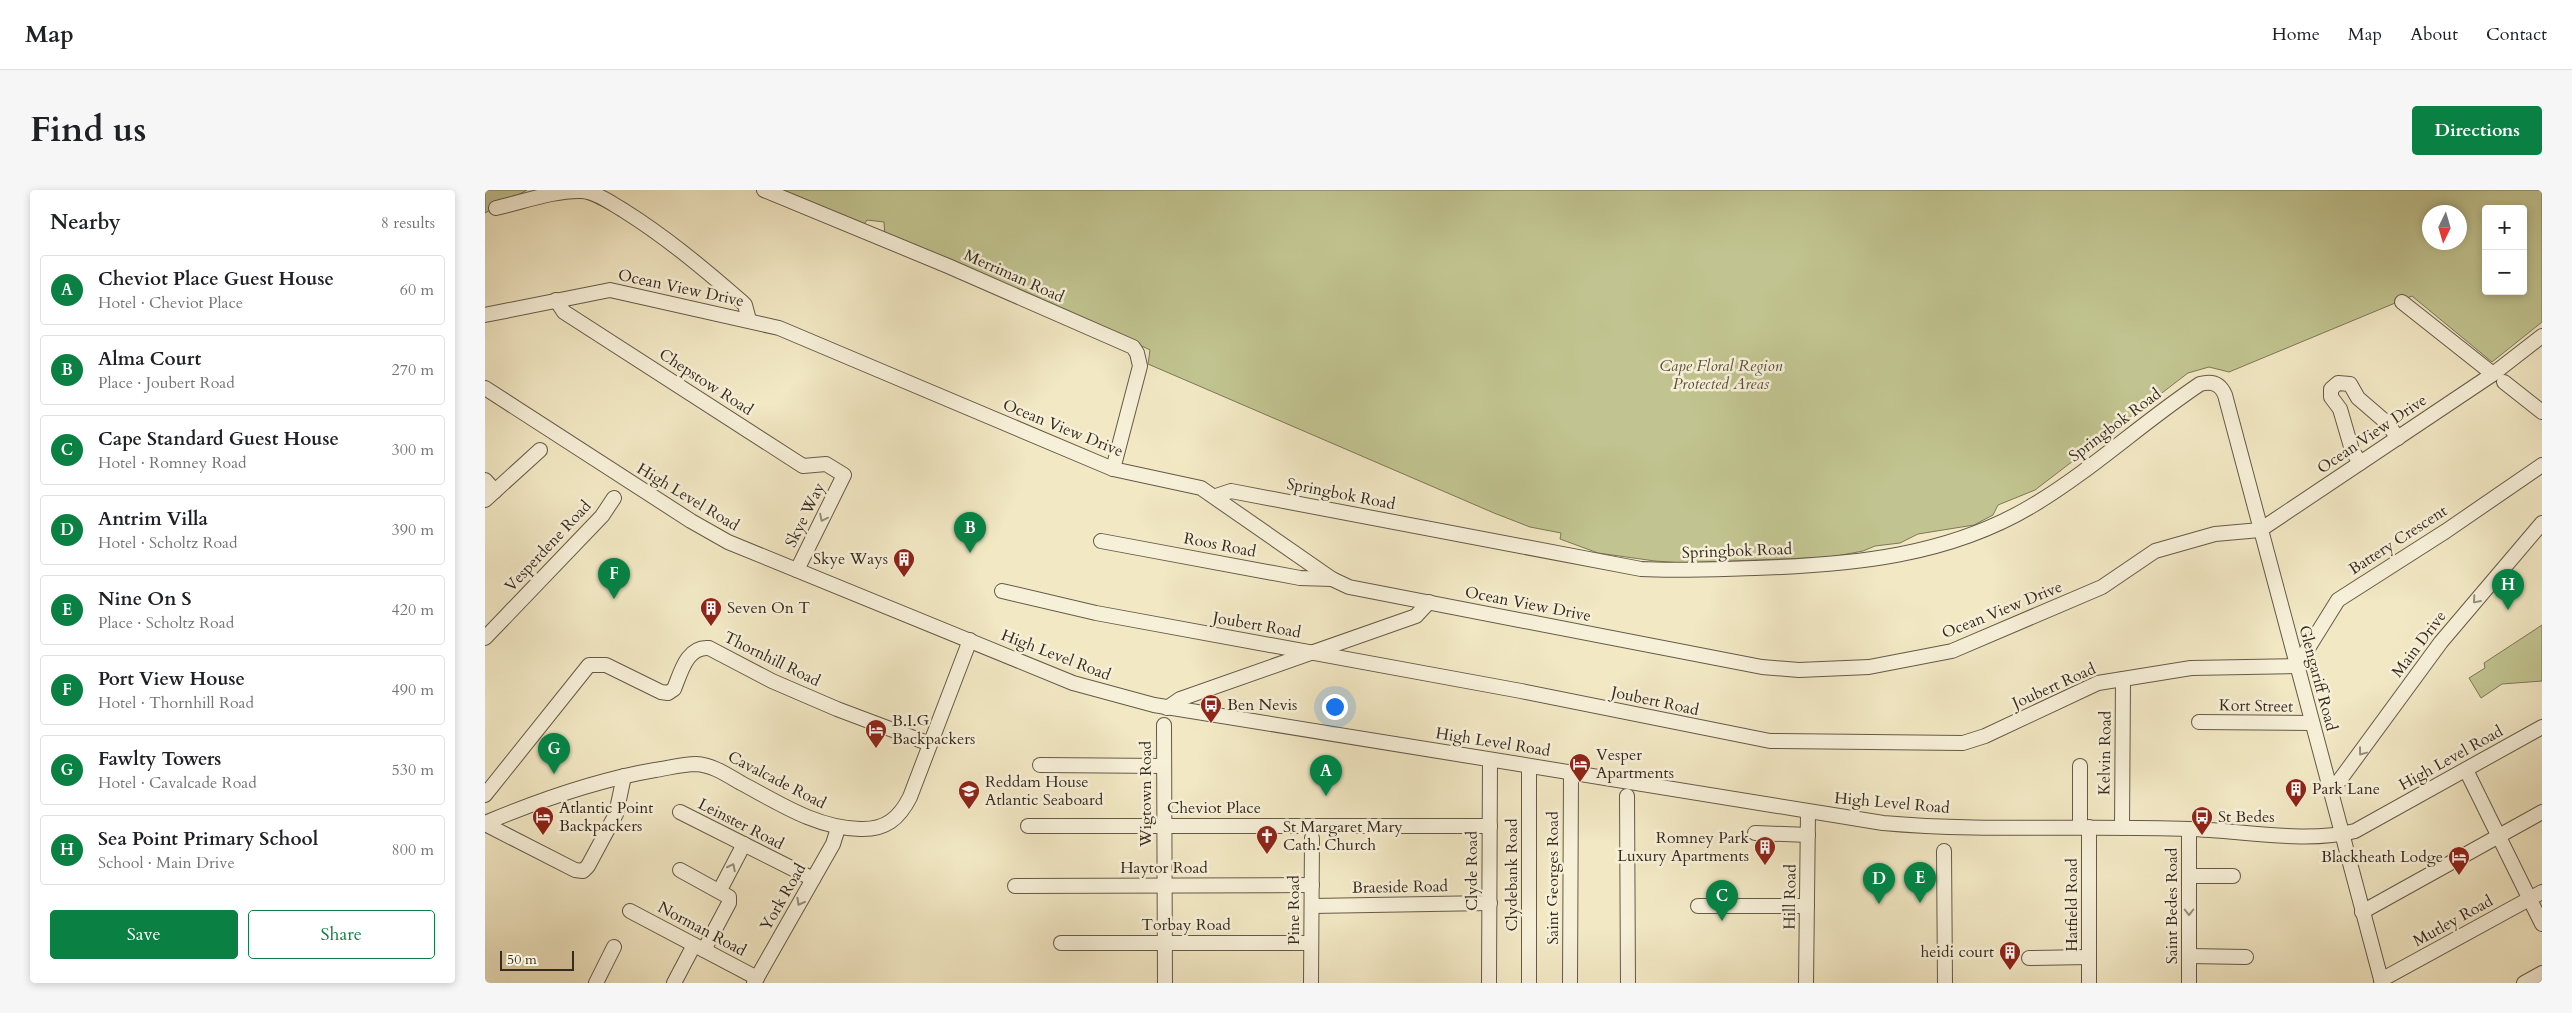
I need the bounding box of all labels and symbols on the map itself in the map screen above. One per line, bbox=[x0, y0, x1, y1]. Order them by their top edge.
north arrow bbox=[2422, 205, 2467, 250]
street label: Merriman Road bbox=[960, 244, 1068, 308]
street label: Ocean View Drive bbox=[616, 264, 746, 312]
street label: Chepstow Road bbox=[655, 343, 758, 421]
park label: Cape Floral Region Protected Areas bbox=[1660, 355, 1783, 395]
street label: Springbok Road bbox=[2064, 383, 2166, 467]
street label: Ocean View Drive bbox=[2313, 389, 2431, 479]
street label: Ocean View Drive bbox=[1000, 394, 1126, 462]
street label: High Level Road bbox=[633, 458, 744, 536]
street label: Springbok Road bbox=[1285, 473, 1398, 515]
street label: Skye Way bbox=[780, 478, 830, 551]
street label: Vesperdene Road bbox=[500, 495, 596, 597]
street label: Battery Crescent bbox=[2345, 500, 2451, 580]
pin: B bbox=[954, 512, 986, 553]
one-way arrow bbox=[818, 513, 829, 522]
street label: Roos Road bbox=[1182, 527, 1258, 563]
street label: Springbok Road bbox=[1682, 538, 1793, 564]
building icon: Skye Ways bbox=[892, 547, 916, 578]
place label: Skye Ways bbox=[813, 548, 888, 570]
pin: F bbox=[598, 558, 630, 599]
pin: H bbox=[2492, 569, 2524, 610]
street label: Ocean View Drive bbox=[1939, 576, 2065, 644]
street label: Ocean View Drive bbox=[1463, 581, 1593, 627]
one-way arrow bbox=[2472, 594, 2481, 603]
building icon: Seven On T bbox=[699, 596, 723, 627]
place label: Seven On T bbox=[727, 597, 810, 619]
street label: Joubert Road bbox=[1209, 606, 1303, 644]
street label: Main Drive bbox=[2387, 606, 2451, 682]
street label: Glengariff Road bbox=[2293, 623, 2343, 734]
street label: High Level Road bbox=[998, 624, 1114, 686]
street label: Thornhill Road bbox=[720, 626, 824, 692]
street label: Joubert Road bbox=[2007, 658, 2100, 715]
street label: Joubert Road bbox=[1607, 681, 1701, 721]
bus stop icon: Ben Nevis bbox=[1199, 693, 1223, 724]
place label: Ben Nevis bbox=[1227, 694, 1297, 716]
your location bbox=[1322, 694, 1348, 720]
street label: Kort Street bbox=[2219, 694, 2293, 718]
place label: B.I.G Backpackers bbox=[892, 710, 975, 750]
street label: Kelvin Road bbox=[2093, 710, 2117, 795]
hotel icon: B.I.G Backpackers bbox=[864, 718, 888, 749]
street label: High Level Road bbox=[2395, 720, 2507, 796]
street label: High Level Road bbox=[1434, 722, 1552, 762]
pin: G bbox=[538, 733, 570, 774]
street label: Wigtown Road bbox=[1135, 740, 1157, 848]
place label: Vesper Apartments bbox=[1596, 744, 1674, 784]
street label: Cavalcade Road bbox=[724, 746, 830, 814]
one-way arrow bbox=[2359, 746, 2367, 755]
hotel icon: Vesper Apartments bbox=[1568, 752, 1592, 783]
pin: A bbox=[1310, 755, 1342, 796]
place label: Reddam House Atlantic Seaboard bbox=[985, 771, 1104, 811]
building icon: Park Lane bbox=[2284, 777, 2308, 808]
place label: Park Lane bbox=[2312, 778, 2380, 800]
school or university icon: Reddam House Atlantic Seaboard bbox=[957, 779, 981, 810]
street label: High Level Road bbox=[1833, 787, 1951, 819]
street label: Leinster Road bbox=[694, 793, 788, 855]
place label: Atlantic Point Backpackers bbox=[559, 797, 653, 837]
street label: Cheviot Place bbox=[1167, 797, 1261, 819]
hotel icon: Atlantic Point Backpackers bbox=[531, 805, 555, 836]
bus stop icon: St Bedes bbox=[2190, 805, 2214, 836]
place label: St Bedes bbox=[2218, 806, 2275, 828]
street label: Saint Georges Road bbox=[1542, 811, 1564, 945]
place label: St Margaret Mary Cath. Church bbox=[1283, 816, 1403, 856]
street label: Clydebank Road bbox=[1501, 818, 1523, 932]
church icon: St Margaret Mary Cath. Church bbox=[1255, 824, 1279, 855]
place label: Romney Park Luxury Apartments bbox=[1617, 827, 1749, 867]
street label: Clyde Road bbox=[1461, 831, 1483, 911]
building icon: Romney Park Luxury Apartments bbox=[1753, 835, 1777, 866]
hotel icon: Blackheath Lodge bbox=[2447, 845, 2471, 876]
place label: Blackheath Lodge bbox=[2321, 846, 2443, 868]
street label: Saint Bedes Road bbox=[2161, 847, 2183, 964]
street label: Haytor Road bbox=[1120, 857, 1208, 879]
street label: Hatfield Road bbox=[2061, 858, 2083, 952]
street label: York Road bbox=[755, 859, 811, 935]
pin: E bbox=[1904, 862, 1936, 903]
pin: D bbox=[1863, 863, 1895, 904]
one-way arrow bbox=[726, 864, 736, 873]
street label: Hill Road bbox=[1778, 864, 1802, 930]
street label: Pine Road bbox=[1283, 875, 1305, 945]
street label: Braeside Road bbox=[1352, 875, 1449, 899]
pin: C bbox=[1706, 880, 1738, 921]
street label: Mutley Road bbox=[2409, 890, 2497, 952]
street label: Norman Road bbox=[654, 896, 750, 962]
one-way arrow bbox=[796, 897, 806, 906]
one-way arrow bbox=[2184, 909, 2194, 917]
street label: Torbay Road bbox=[1141, 914, 1231, 936]
building icon: heidi court bbox=[1998, 940, 2022, 971]
place label: heidi court bbox=[1921, 941, 1994, 963]
scale bar bbox=[500, 948, 574, 971]

